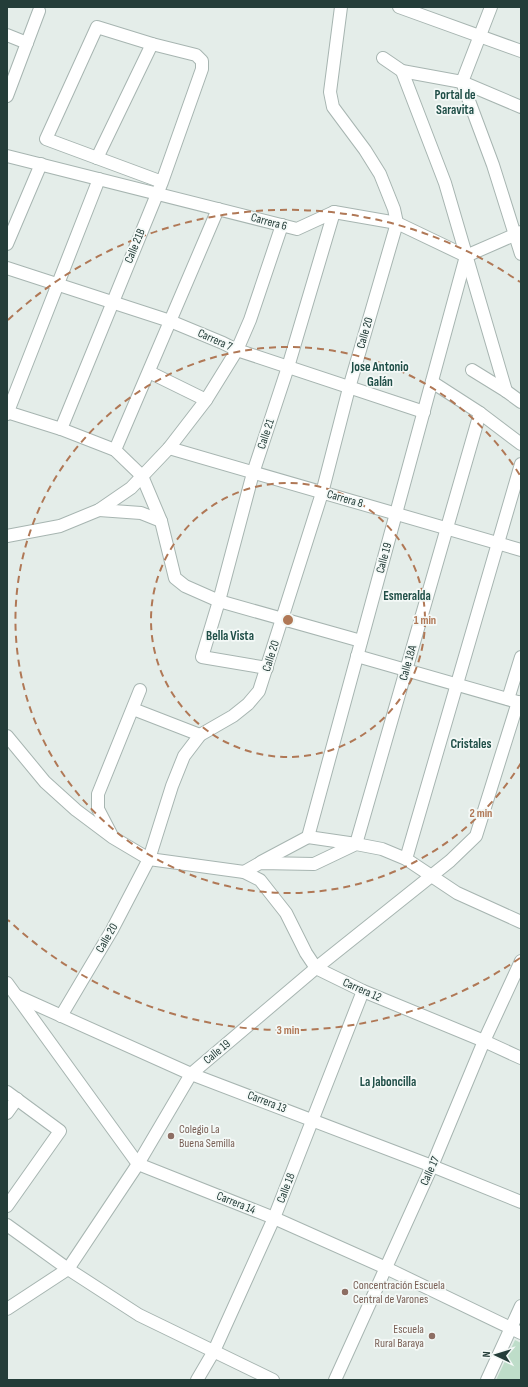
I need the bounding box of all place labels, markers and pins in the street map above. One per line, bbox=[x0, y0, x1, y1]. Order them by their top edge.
centre of rings bbox=[281, 613, 295, 627]
place label: Colegio La Buena Semilla bbox=[179, 1122, 235, 1151]
marker: Colegio La Buena Semilla bbox=[166, 1131, 176, 1141]
place label: Concentración Escuela Central de Varones bbox=[353, 1278, 445, 1307]
marker: Concentración Escuela Central de Varones bbox=[340, 1287, 350, 1297]
place label: Escuela Rural Baraya bbox=[375, 1322, 424, 1351]
marker: Escuela Rural Baraya bbox=[427, 1331, 437, 1341]

